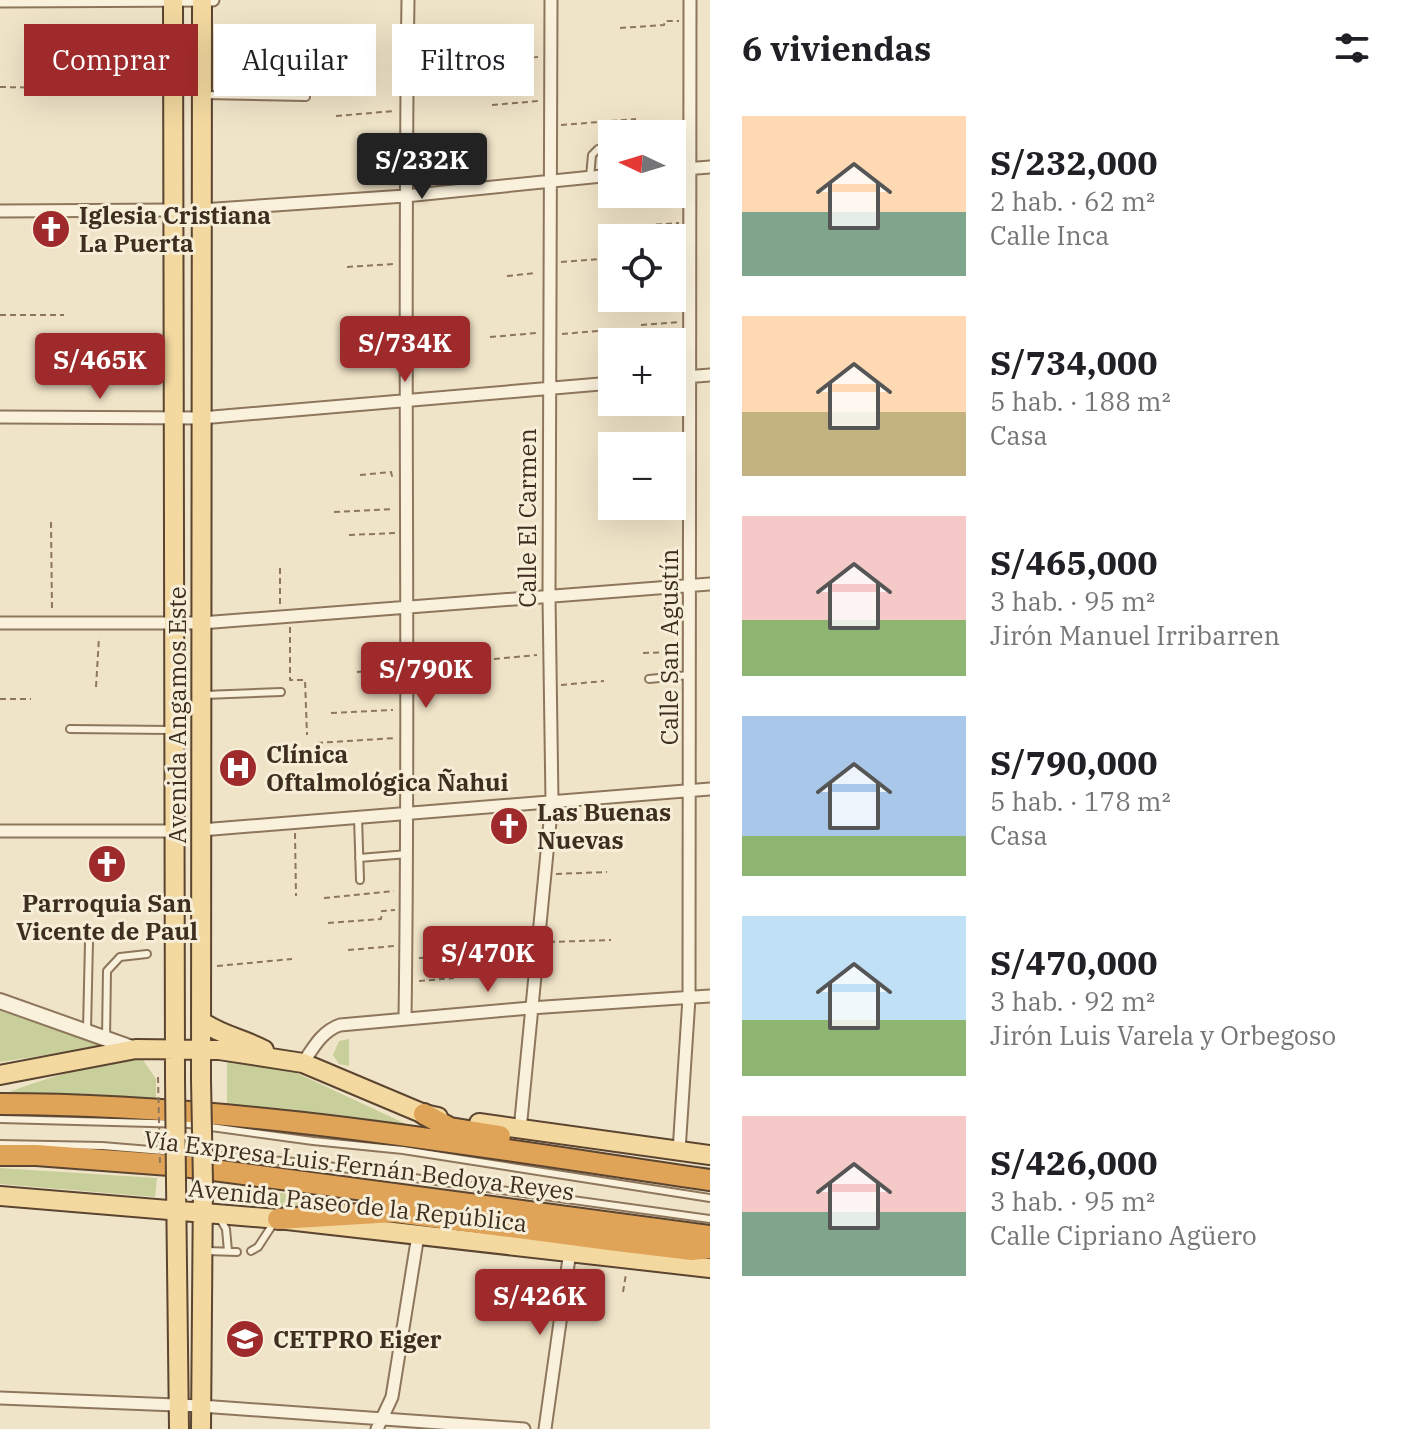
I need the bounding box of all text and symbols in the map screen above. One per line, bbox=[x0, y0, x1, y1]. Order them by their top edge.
chip: Comprar bbox=[24, 24, 198, 96]
chip: Alquilar bbox=[214, 24, 376, 96]
chip: Filtros bbox=[392, 24, 534, 96]
text: 6 viviendas bbox=[742, 26, 931, 70]
icon: filters bbox=[1330, 26, 1374, 70]
north arrow bbox=[598, 120, 686, 208]
map controls bbox=[598, 120, 686, 520]
pin: S/232K bbox=[357, 133, 487, 201]
text: S/232,000 bbox=[990, 140, 1158, 184]
text: S/232K bbox=[375, 142, 469, 176]
icon: home bbox=[806, 148, 902, 244]
text: 2 hab. · 62 m² bbox=[990, 184, 1155, 218]
place label: Iglesia Cristiana La Puerta bbox=[79, 199, 271, 259]
church icon: Iglesia Cristiana La Puerta bbox=[30, 208, 72, 250]
text: Calle Inca bbox=[990, 218, 1110, 252]
button: locate bbox=[598, 224, 686, 312]
pin: S/734K bbox=[340, 316, 470, 384]
text: S/734K bbox=[358, 325, 452, 359]
button: + bbox=[598, 328, 686, 416]
pin: S/465K bbox=[35, 333, 165, 401]
text: S/734,000 bbox=[990, 340, 1158, 384]
text: S/465K bbox=[53, 342, 147, 376]
icon: home bbox=[806, 348, 902, 444]
text: 5 hab. · 188 m² bbox=[990, 384, 1171, 418]
text: Casa bbox=[990, 418, 1048, 452]
street label: Calle El Carmen bbox=[511, 428, 543, 608]
button: − bbox=[598, 432, 686, 520]
text: S/465,000 bbox=[990, 540, 1158, 584]
icon: home bbox=[806, 548, 902, 644]
street label: Calle San Agustín bbox=[653, 549, 685, 745]
text: 3 hab. · 95 m² bbox=[990, 584, 1155, 618]
street label: Avenida Angamos Este bbox=[161, 586, 193, 844]
text: Jirón Manuel Irribarren bbox=[990, 618, 1280, 652]
pin: S/790K bbox=[361, 642, 491, 710]
text: S/790K bbox=[379, 651, 473, 685]
place label: Clínica Oftalmológica Ñahui bbox=[266, 738, 509, 798]
text: S/790,000 bbox=[990, 740, 1158, 784]
hospital icon: Clínica Oftalmológica Ñahui bbox=[217, 747, 259, 789]
icon: home bbox=[806, 748, 902, 844]
text: 5 hab. · 178 m² bbox=[990, 784, 1171, 818]
place label: Las Buenas Nuevas bbox=[537, 796, 671, 856]
church icon: Las Buenas Nuevas bbox=[488, 805, 530, 847]
text: Casa bbox=[990, 818, 1048, 852]
church icon: Parroquia San Vicente de Paul bbox=[86, 843, 128, 885]
place label: Parroquia San Vicente de Paul bbox=[16, 887, 198, 947]
pin: S/470K bbox=[423, 926, 553, 994]
text: S/470K bbox=[441, 935, 535, 969]
text: S/470,000 bbox=[990, 940, 1158, 984]
icon: home bbox=[806, 948, 902, 1044]
text: 3 hab. · 92 m² bbox=[990, 984, 1155, 1018]
text: Jirón Luis Varela y Orbegoso bbox=[990, 1018, 1336, 1052]
street label: Vía Expresa Luis Fernán Bedoya Reyes bbox=[142, 1123, 576, 1207]
text: S/426,000 bbox=[990, 1140, 1158, 1184]
icon: home bbox=[806, 1148, 902, 1244]
street label: Avenida Paseo de la República bbox=[187, 1171, 529, 1239]
text: 3 hab. · 95 m² bbox=[990, 1184, 1155, 1218]
text: Calle Cipriano Agüero bbox=[990, 1218, 1257, 1252]
pin: S/426K bbox=[475, 1269, 605, 1337]
text: S/426K bbox=[493, 1278, 587, 1312]
school or university icon: CETPRO Eiger bbox=[224, 1318, 266, 1360]
place label: CETPRO Eiger bbox=[273, 1323, 442, 1355]

